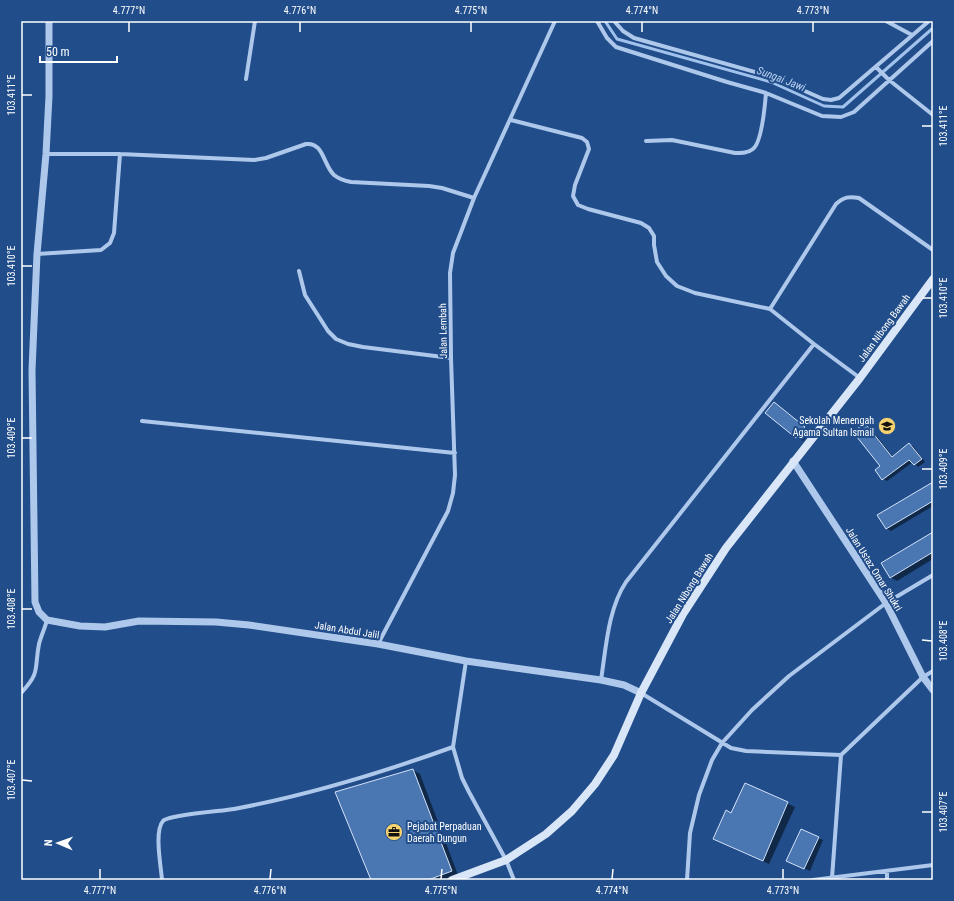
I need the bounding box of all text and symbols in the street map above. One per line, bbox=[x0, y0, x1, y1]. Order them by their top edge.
text: 4.777°N bbox=[113, 5, 145, 16]
text: 4.776°N bbox=[284, 5, 316, 16]
text: 4.775°N bbox=[455, 5, 487, 16]
text: 4.774°N bbox=[626, 5, 658, 16]
text: 4.773°N bbox=[797, 5, 829, 16]
scale bar bbox=[40, 38, 117, 64]
text: 50 m bbox=[46, 45, 70, 59]
water label: Sungai Jawi bbox=[755, 64, 808, 94]
text: 103.411°E bbox=[6, 74, 17, 115]
text: 103.411°E bbox=[938, 105, 949, 146]
text: 103.410°E bbox=[6, 245, 17, 286]
text: 103.410°E bbox=[938, 277, 949, 318]
street label: Jalan Nibong Bawah bbox=[856, 292, 912, 364]
street label: Jalan Lembah bbox=[437, 303, 449, 359]
place label: Sekolah Menengah Agama Sultan Ismail bbox=[793, 415, 874, 438]
school or university icon: Sekolah Menengah Agama Sultan Ismail bbox=[877, 416, 897, 436]
text: 103.409°E bbox=[6, 417, 17, 458]
text: 103.409°E bbox=[938, 448, 949, 489]
street label: Jalan Ustaz Omar Shukri bbox=[844, 525, 904, 613]
street label: Jalan Nibong Bawah bbox=[663, 551, 715, 625]
text: 103.408°E bbox=[6, 588, 17, 629]
street label: Jalan Abdul Jalil bbox=[314, 619, 380, 641]
text: 103.408°E bbox=[938, 620, 949, 661]
text: 103.407°E bbox=[6, 759, 17, 800]
text: 103.407°E bbox=[938, 791, 949, 832]
place label: Pejabat Perpaduan Daerah Dungun bbox=[407, 821, 482, 844]
office icon: Pejabat Perpaduan Daerah Dungun bbox=[384, 822, 404, 842]
north arrow bbox=[38, 823, 78, 863]
text: N bbox=[42, 839, 55, 846]
text: 4.777°N bbox=[84, 885, 116, 896]
text: 4.776°N bbox=[254, 885, 286, 896]
text: 4.775°N bbox=[425, 885, 457, 896]
text: 4.774°N bbox=[596, 885, 628, 896]
text: 4.773°N bbox=[767, 885, 799, 896]

